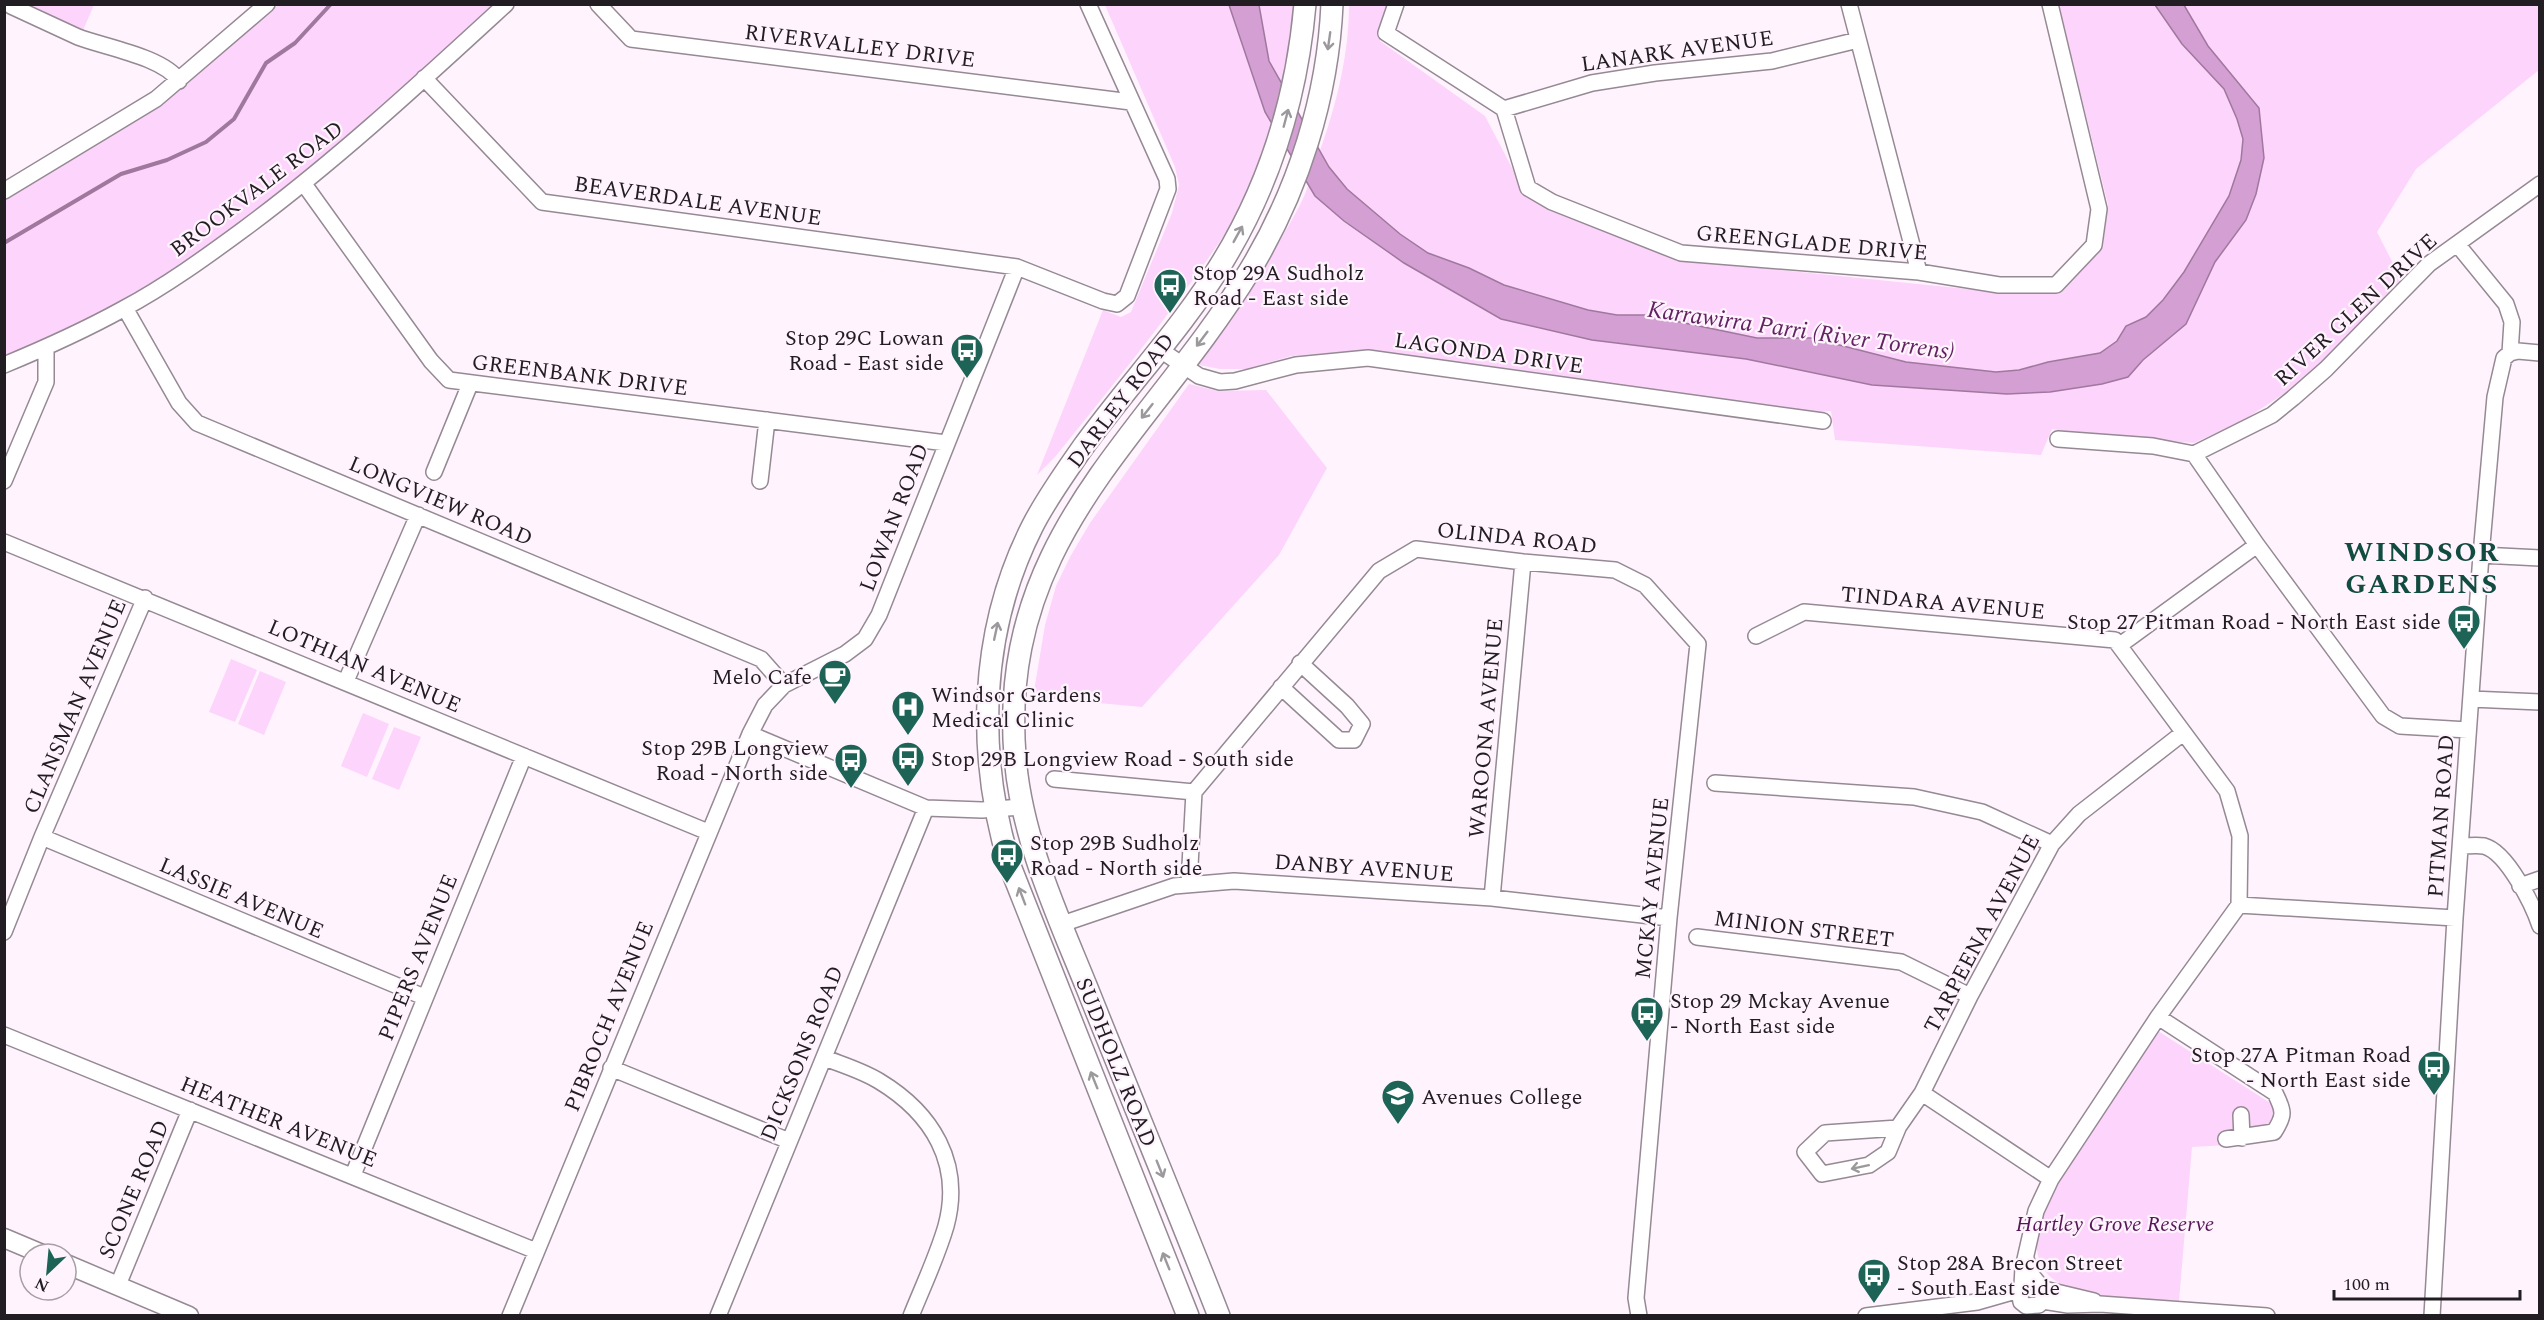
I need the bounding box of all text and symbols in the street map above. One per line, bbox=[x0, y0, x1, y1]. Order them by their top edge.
street label: RIVERVALLEY DRIVE bbox=[743, 16, 977, 77]
street label: LANARK AVENUE bbox=[1579, 22, 1776, 81]
one-way arrow bbox=[1323, 30, 1334, 50]
one-way arrow bbox=[1280, 109, 1292, 128]
street label: BROOKVALE ROAD bbox=[163, 113, 351, 265]
street label: BEAVERDALE AVENUE bbox=[572, 168, 824, 235]
street label: GREENGLADE DRIVE bbox=[1695, 217, 1929, 270]
one-way arrow bbox=[1233, 225, 1245, 242]
street label: RIVER GLEN DRIVE bbox=[2267, 226, 2445, 395]
place label: Stop 29A Sudholz Road - East side bbox=[1193, 257, 1365, 315]
bus stop icon: Stop 29A Sudholz Road - East side bbox=[1152, 267, 1188, 314]
water label: Karrawirra Parri (River Torrens) bbox=[1645, 292, 1957, 370]
place label: Stop 29C Lowan Road - East side bbox=[785, 322, 944, 380]
street label: LAGONDA DRIVE bbox=[1392, 324, 1585, 383]
street label: DARLEY ROAD bbox=[1059, 326, 1183, 475]
one-way arrow bbox=[1196, 330, 1208, 346]
bus stop icon: Stop 29C Lowan Road - East side bbox=[949, 332, 985, 379]
street label: GREENBANK DRIVE bbox=[470, 346, 690, 405]
one-way arrow bbox=[1141, 403, 1153, 419]
street label: LOWAN ROAD bbox=[851, 438, 938, 597]
street label: LONGVIEW ROAD bbox=[343, 448, 538, 555]
street label: OLINDA ROAD bbox=[1435, 514, 1599, 563]
district label: WINDSOR GARDENS bbox=[2344, 531, 2500, 606]
street label: TINDARA AVENUE bbox=[1839, 578, 2046, 629]
street label: CLANSMAN AVENUE bbox=[15, 594, 136, 819]
bus stop icon: Stop 27 Pitman Road - North East side bbox=[2446, 603, 2482, 650]
place label: Stop 27 Pitman Road - North East side bbox=[2067, 606, 2441, 639]
street label: LOTHIAN AVENUE bbox=[263, 611, 466, 722]
street label: WAROONA AVENUE bbox=[1460, 617, 1513, 840]
one-way arrow bbox=[991, 622, 1003, 641]
cafe icon: Melo Cafe bbox=[817, 658, 853, 705]
place label: Melo Cafe bbox=[712, 661, 812, 694]
place label: Windsor Gardens Medical Clinic bbox=[931, 679, 1102, 737]
hospital icon: Windsor Gardens Medical Clinic bbox=[890, 689, 926, 736]
place label: Stop 29B Longview Road - North side bbox=[641, 732, 829, 790]
street label: PITMAN ROAD bbox=[2419, 733, 2464, 899]
bus stop icon: Stop 29B Longview Road - South side bbox=[890, 740, 926, 787]
bus stop icon: Stop 29B Longview Road - North side bbox=[833, 742, 869, 789]
place label: Stop 29B Longview Road - South side bbox=[931, 743, 1294, 776]
street label: MCKAY AVENUE bbox=[1627, 796, 1678, 981]
place label: Stop 29B Sudholz Road - North side bbox=[1030, 827, 1202, 885]
street label: TARPEENA AVENUE bbox=[1916, 828, 2049, 1039]
bus stop icon: Stop 29B Sudholz Road - North side bbox=[989, 837, 1025, 884]
street label: DANBY AVENUE bbox=[1273, 846, 1455, 891]
street label: LASSIE AVENUE bbox=[154, 849, 329, 948]
street label: PIPERS AVENUE bbox=[370, 869, 467, 1046]
one-way arrow bbox=[1016, 888, 1027, 906]
street label: MINION STREET bbox=[1712, 902, 1896, 957]
street label: PIBROCH AVENUE bbox=[556, 916, 663, 1117]
street label: DICKSONS ROAD bbox=[752, 961, 853, 1146]
street label: SUDHOLZ ROAD bbox=[1067, 973, 1165, 1152]
place label: Stop 29 Mckay Avenue - North East side bbox=[1670, 985, 1890, 1043]
bus stop icon: Stop 29 Mckay Avenue - North East side bbox=[1629, 995, 1665, 1042]
place label: Stop 27A Pitman Road - North East side bbox=[2191, 1039, 2411, 1097]
bus stop icon: Stop 27A Pitman Road - North East side bbox=[2416, 1049, 2452, 1096]
street label: HEATHER AVENUE bbox=[175, 1068, 382, 1177]
one-way arrow bbox=[1088, 1072, 1099, 1090]
school or university icon: Avenues College bbox=[1380, 1078, 1416, 1125]
place label: Avenues College bbox=[1421, 1081, 1583, 1114]
street label: SCONE ROAD bbox=[90, 1115, 178, 1264]
one-way arrow bbox=[1155, 1159, 1166, 1177]
one-way arrow bbox=[1850, 1162, 1870, 1173]
park label: Hartley Grove Reserve bbox=[2016, 1208, 2214, 1241]
north arrow bbox=[18, 1242, 78, 1302]
place label: Stop 28A Brecon Street - South East side bbox=[1897, 1247, 2123, 1305]
one-way arrow bbox=[1160, 1253, 1171, 1271]
bus stop icon: Stop 28A Brecon Street - South East side bbox=[1856, 1257, 1892, 1304]
scale bar bbox=[2334, 1263, 2520, 1301]
text: N bbox=[31, 1271, 53, 1298]
text: 100 m bbox=[2343, 1271, 2390, 1298]

